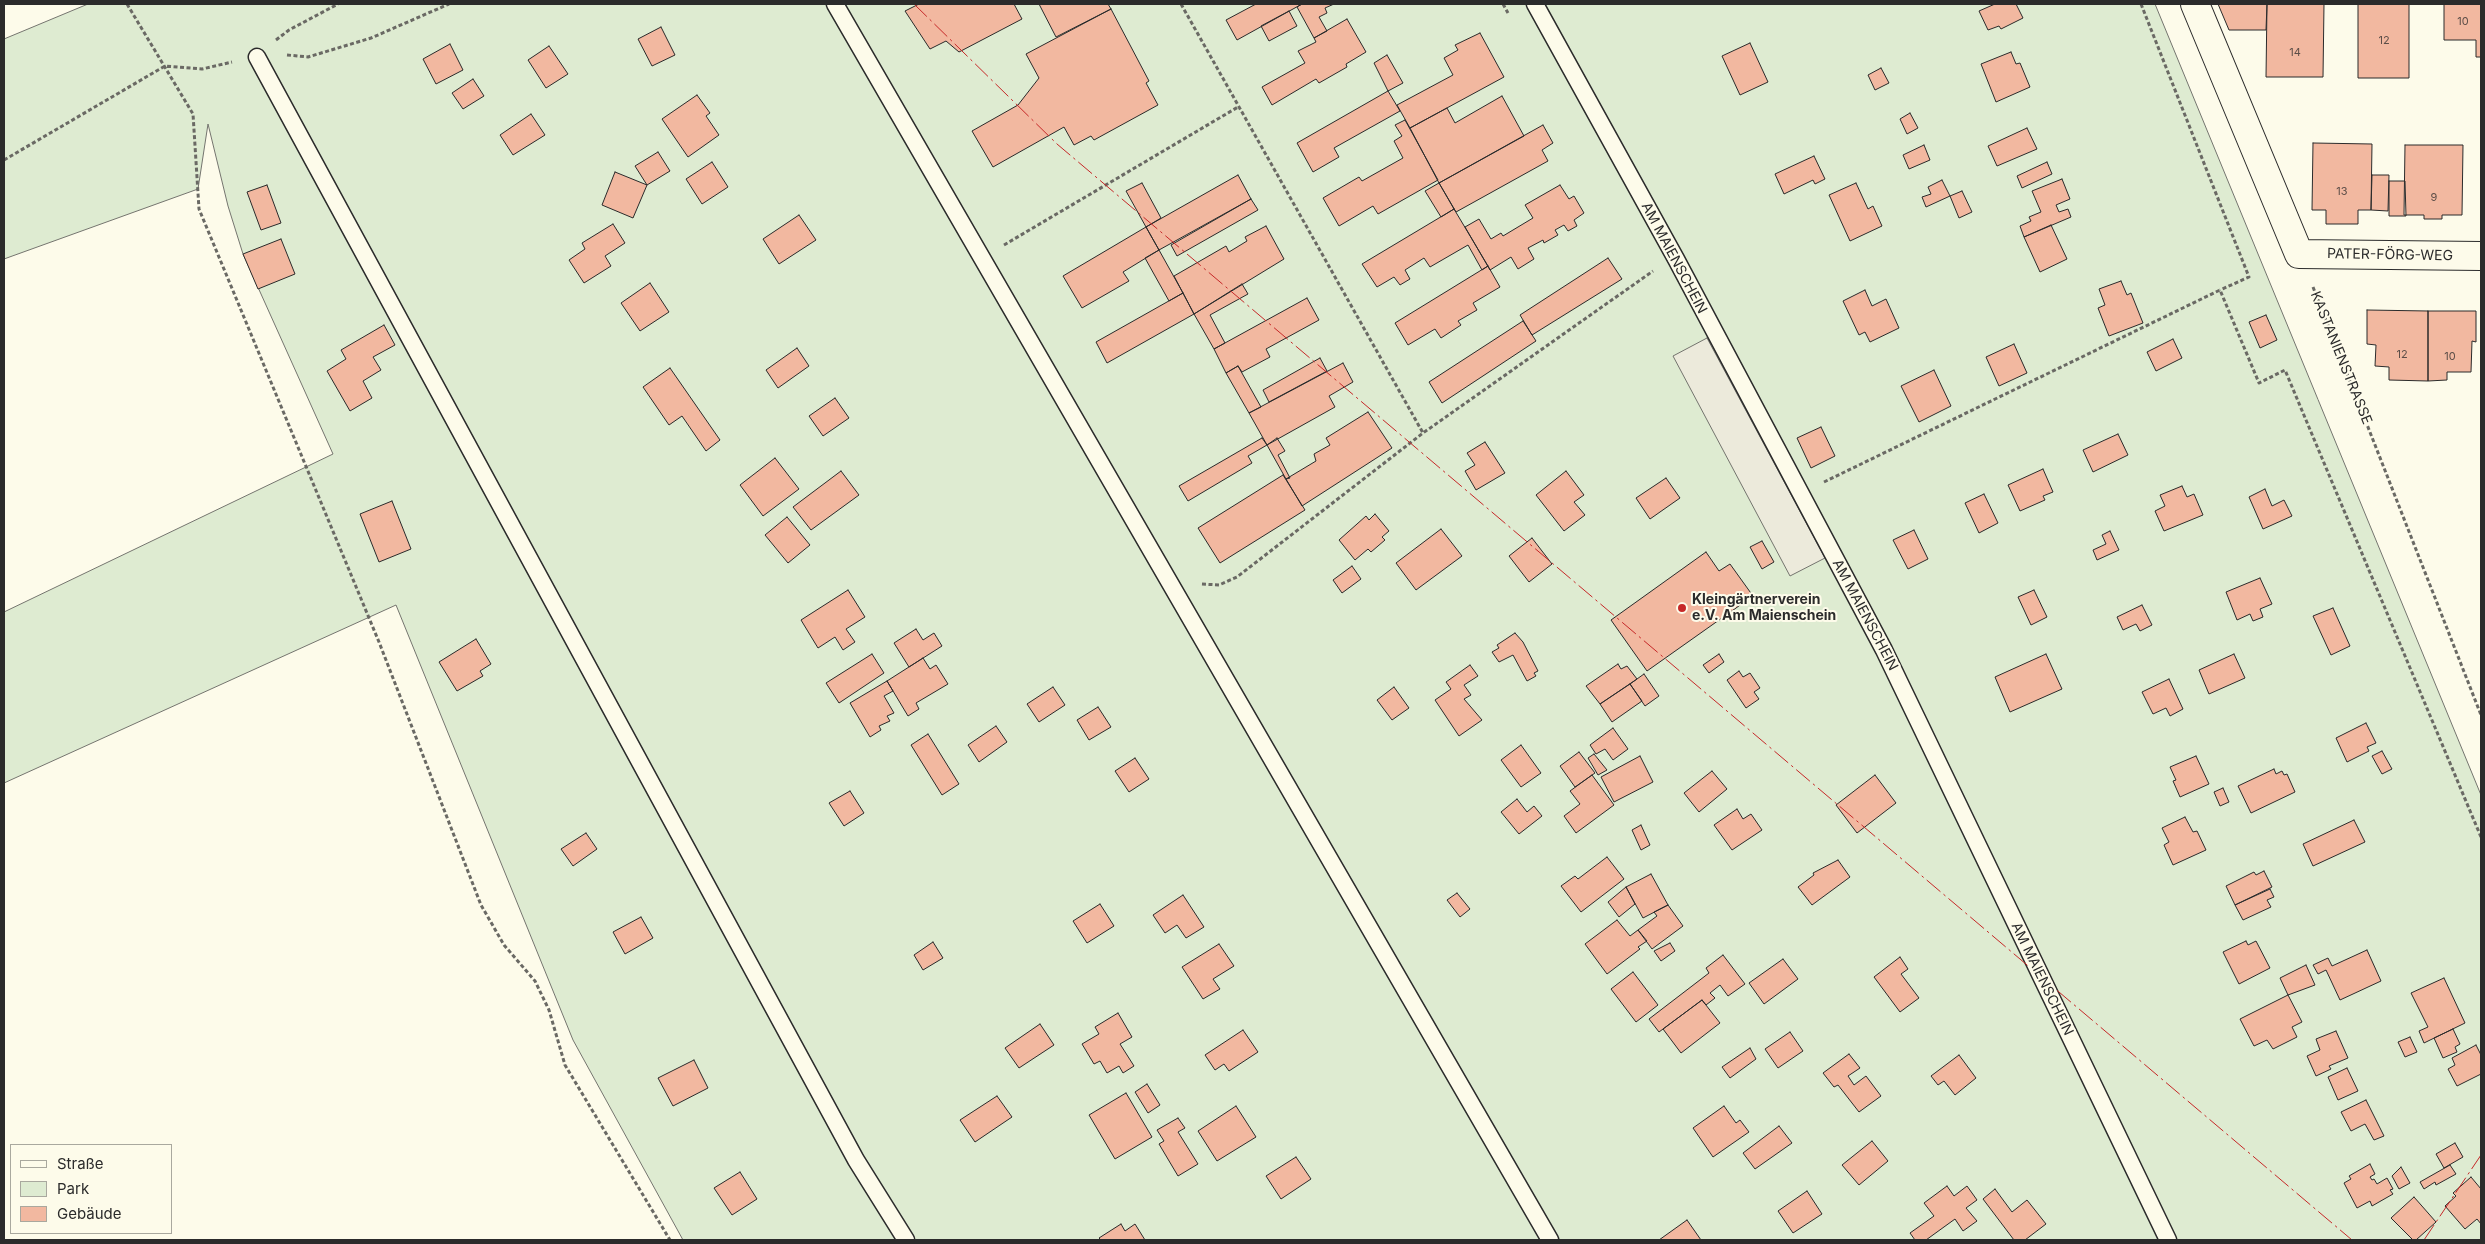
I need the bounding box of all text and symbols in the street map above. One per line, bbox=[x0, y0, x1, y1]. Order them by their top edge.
house number: 10 bbox=[2457, 15, 2469, 29]
house number: 12 bbox=[2378, 34, 2390, 48]
house number: 14 bbox=[2289, 46, 2301, 60]
house number: 13 bbox=[2336, 185, 2348, 199]
house number: 9 bbox=[2431, 191, 2437, 205]
street label: AM MAIENSCHEIN bbox=[1638, 199, 1710, 317]
street label: PATER-FÖRG-WEG bbox=[2327, 246, 2453, 264]
street label: KASTANIENSTRASSE bbox=[2307, 289, 2375, 427]
house number: 12 bbox=[2396, 348, 2408, 362]
house number: 10 bbox=[2444, 350, 2456, 364]
street label: AM MAIENSCHEIN bbox=[1829, 556, 1901, 674]
place label: Kleingärtnerverein e.V. Am Maienschein bbox=[1692, 592, 1836, 624]
marker: Kleingärtnerverein e.V. Am Maienschein bbox=[1676, 602, 1688, 614]
street label: AM MAIENSCHEIN bbox=[2007, 920, 2077, 1038]
legend bbox=[10, 1144, 172, 1234]
text: Straße bbox=[57, 1154, 104, 1173]
text: Park bbox=[57, 1179, 89, 1198]
text: Gebäude bbox=[57, 1204, 122, 1223]

